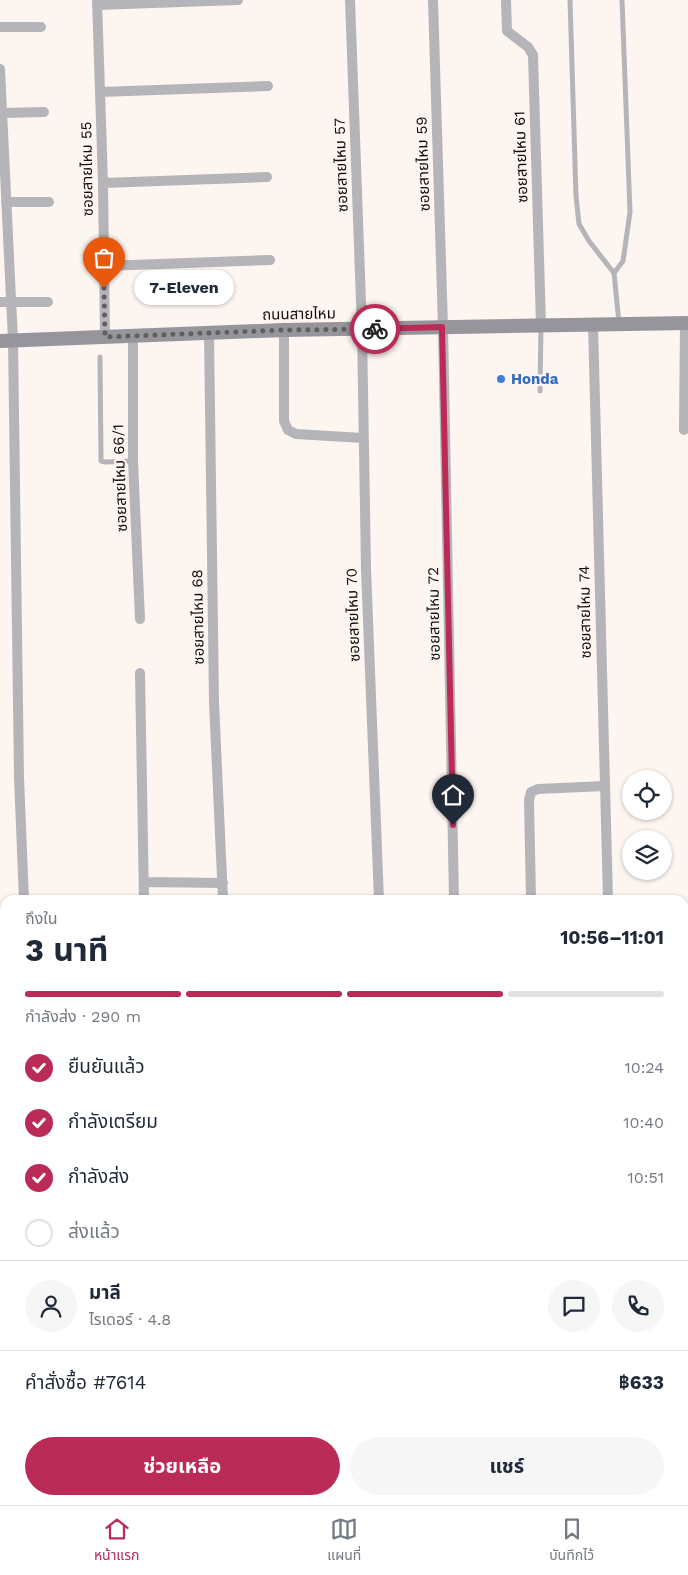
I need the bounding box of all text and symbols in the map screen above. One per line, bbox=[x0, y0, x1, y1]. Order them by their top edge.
street label: ซอยสายไหม 61 bbox=[510, 111, 532, 203]
street label: ซอยสายไหม 59 bbox=[412, 116, 434, 212]
street label: ซอยสายไหม 57 bbox=[330, 118, 352, 212]
street label: ซอยสายไหม 55 bbox=[77, 122, 97, 216]
pin bbox=[83, 237, 125, 288]
icon: bag bbox=[90, 244, 118, 272]
callout: 7-Eleven bbox=[134, 270, 234, 306]
text: 7-Eleven bbox=[149, 278, 219, 297]
street label: ถนนสายไหม bbox=[262, 304, 336, 324]
courier bbox=[350, 304, 400, 354]
icon: bike bbox=[361, 315, 389, 343]
place label: Honda bbox=[511, 370, 559, 388]
marker: Honda bbox=[495, 373, 507, 385]
street label: ซอยสายไหม 66/1 bbox=[109, 424, 131, 532]
street label: ซอยสายไหม 74 bbox=[575, 565, 595, 659]
street label: ซอยสายไหม 72 bbox=[424, 567, 444, 661]
street label: ซอยสายไหม 70 bbox=[342, 568, 364, 662]
street label: ซอยสายไหม 68 bbox=[188, 569, 208, 665]
map controls bbox=[622, 770, 672, 880]
button: locate bbox=[622, 770, 672, 820]
pin bbox=[432, 774, 474, 825]
icon: home bbox=[439, 781, 467, 809]
button: layers bbox=[622, 830, 672, 880]
text: ถึงใน bbox=[25, 909, 58, 928]
text: 10:56–11:01 bbox=[560, 926, 664, 949]
text: 3 นาที bbox=[25, 931, 108, 969]
text: กำลังส่ง · 290 m bbox=[25, 1007, 141, 1026]
icon: check bbox=[25, 1054, 53, 1082]
text: ยืนยันแล้ว bbox=[68, 1055, 145, 1078]
text: 10:24 bbox=[624, 1058, 664, 1077]
icon: check bbox=[25, 1109, 53, 1137]
text: กำลังเตรียม bbox=[68, 1110, 158, 1133]
text: 10:40 bbox=[623, 1113, 664, 1132]
icon: check bbox=[25, 1164, 53, 1192]
text: กำลังส่ง bbox=[68, 1165, 129, 1188]
text: 10:51 bbox=[628, 1168, 664, 1187]
text: ส่งแล้ว bbox=[68, 1220, 120, 1243]
button: person bbox=[25, 1280, 77, 1332]
button: chat bbox=[548, 1280, 600, 1332]
button: phone bbox=[612, 1280, 664, 1332]
text: มาลี bbox=[89, 1281, 121, 1304]
text: ไรเดอร์ · 4.8 bbox=[89, 1310, 171, 1329]
text: คำสั่งซื้อ #7614 bbox=[25, 1371, 146, 1394]
text: ฿633 bbox=[619, 1371, 664, 1394]
button: ช่วยเหลือ bbox=[25, 1437, 340, 1495]
button: แชร์ bbox=[350, 1437, 664, 1495]
tab: หน้าแรก bbox=[94, 1515, 139, 1566]
tab: แผนที่ bbox=[327, 1515, 361, 1566]
tab: บันทึกไว้ bbox=[549, 1515, 594, 1566]

